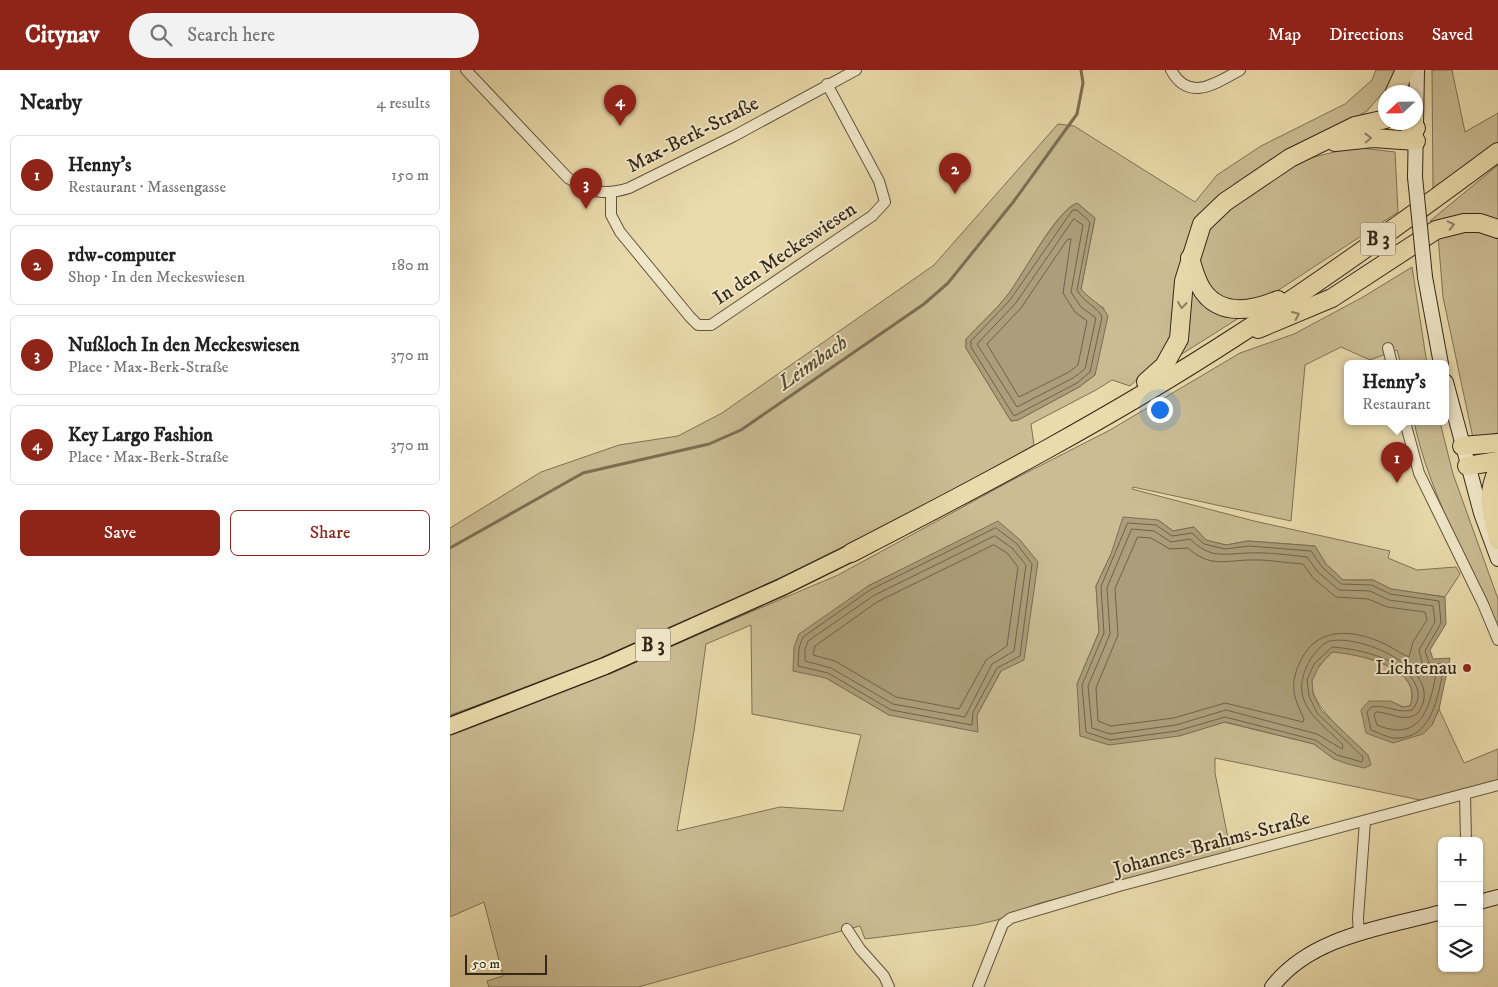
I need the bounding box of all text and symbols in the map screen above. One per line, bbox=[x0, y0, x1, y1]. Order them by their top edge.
search box bbox=[129, 13, 479, 58]
text: Citynav bbox=[25, 20, 99, 50]
icon: search bbox=[147, 21, 175, 49]
text: Search here bbox=[187, 24, 275, 47]
text: Map bbox=[1268, 24, 1301, 46]
text: Directions bbox=[1329, 24, 1404, 46]
text: Saved bbox=[1432, 24, 1473, 46]
pin: 4 bbox=[604, 85, 636, 126]
north arrow bbox=[1378, 85, 1423, 130]
text: Nearby bbox=[20, 90, 82, 116]
street label: Max-Berk-Straße bbox=[623, 91, 763, 179]
text: 4 results bbox=[377, 93, 430, 113]
one-way arrow bbox=[1364, 133, 1372, 143]
pin: 2 bbox=[939, 153, 971, 194]
text: Henny's bbox=[68, 154, 131, 177]
text: 1 bbox=[34, 165, 40, 185]
text: 150 m bbox=[391, 165, 429, 185]
pin: 3 bbox=[570, 168, 602, 209]
text: Restaurant · Massengasse bbox=[68, 177, 226, 197]
street label: In den Meckeswiesen bbox=[709, 197, 862, 311]
one-way arrow bbox=[1447, 220, 1456, 231]
road number: B 3 bbox=[1360, 222, 1396, 255]
text: rdw-computer bbox=[68, 244, 176, 267]
text: 2 bbox=[33, 255, 41, 275]
text: 180 m bbox=[391, 255, 429, 275]
text: Shop · In den Meckeswiesen bbox=[68, 267, 245, 287]
one-way arrow bbox=[1177, 302, 1188, 310]
one-way arrow bbox=[1291, 310, 1300, 321]
water label: Leimbach bbox=[772, 330, 853, 397]
text: Nußloch In den Meckeswiesen bbox=[68, 334, 300, 357]
text: 3 bbox=[34, 345, 40, 365]
text: 370 m bbox=[391, 345, 429, 365]
text: Place · Max-Berk-Straße bbox=[68, 357, 228, 377]
popup bbox=[1344, 360, 1449, 425]
text: Henny's bbox=[1362, 371, 1426, 394]
text: Restaurant bbox=[1362, 394, 1431, 414]
your location bbox=[1147, 397, 1173, 423]
text: Key Largo Fashion bbox=[68, 424, 213, 447]
text: 4 bbox=[32, 435, 42, 455]
text: 370 m bbox=[391, 435, 429, 455]
pin: 1 bbox=[1381, 442, 1413, 483]
text: Place · Max-Berk-Straße bbox=[68, 447, 228, 467]
button: Save bbox=[20, 510, 220, 556]
button: Share bbox=[230, 510, 430, 556]
road number: B 3 bbox=[636, 628, 670, 662]
place label: Lichtenau bbox=[1375, 656, 1457, 681]
marker: Lichtenau bbox=[1461, 662, 1473, 674]
street label: Johannes-Brahms-Straße bbox=[1109, 806, 1313, 883]
map controls bbox=[1438, 837, 1483, 972]
button: + bbox=[1438, 837, 1483, 882]
button: − bbox=[1438, 882, 1483, 927]
button: layers bbox=[1438, 927, 1483, 972]
scale bar bbox=[465, 952, 548, 975]
text: 50 m bbox=[472, 955, 500, 973]

